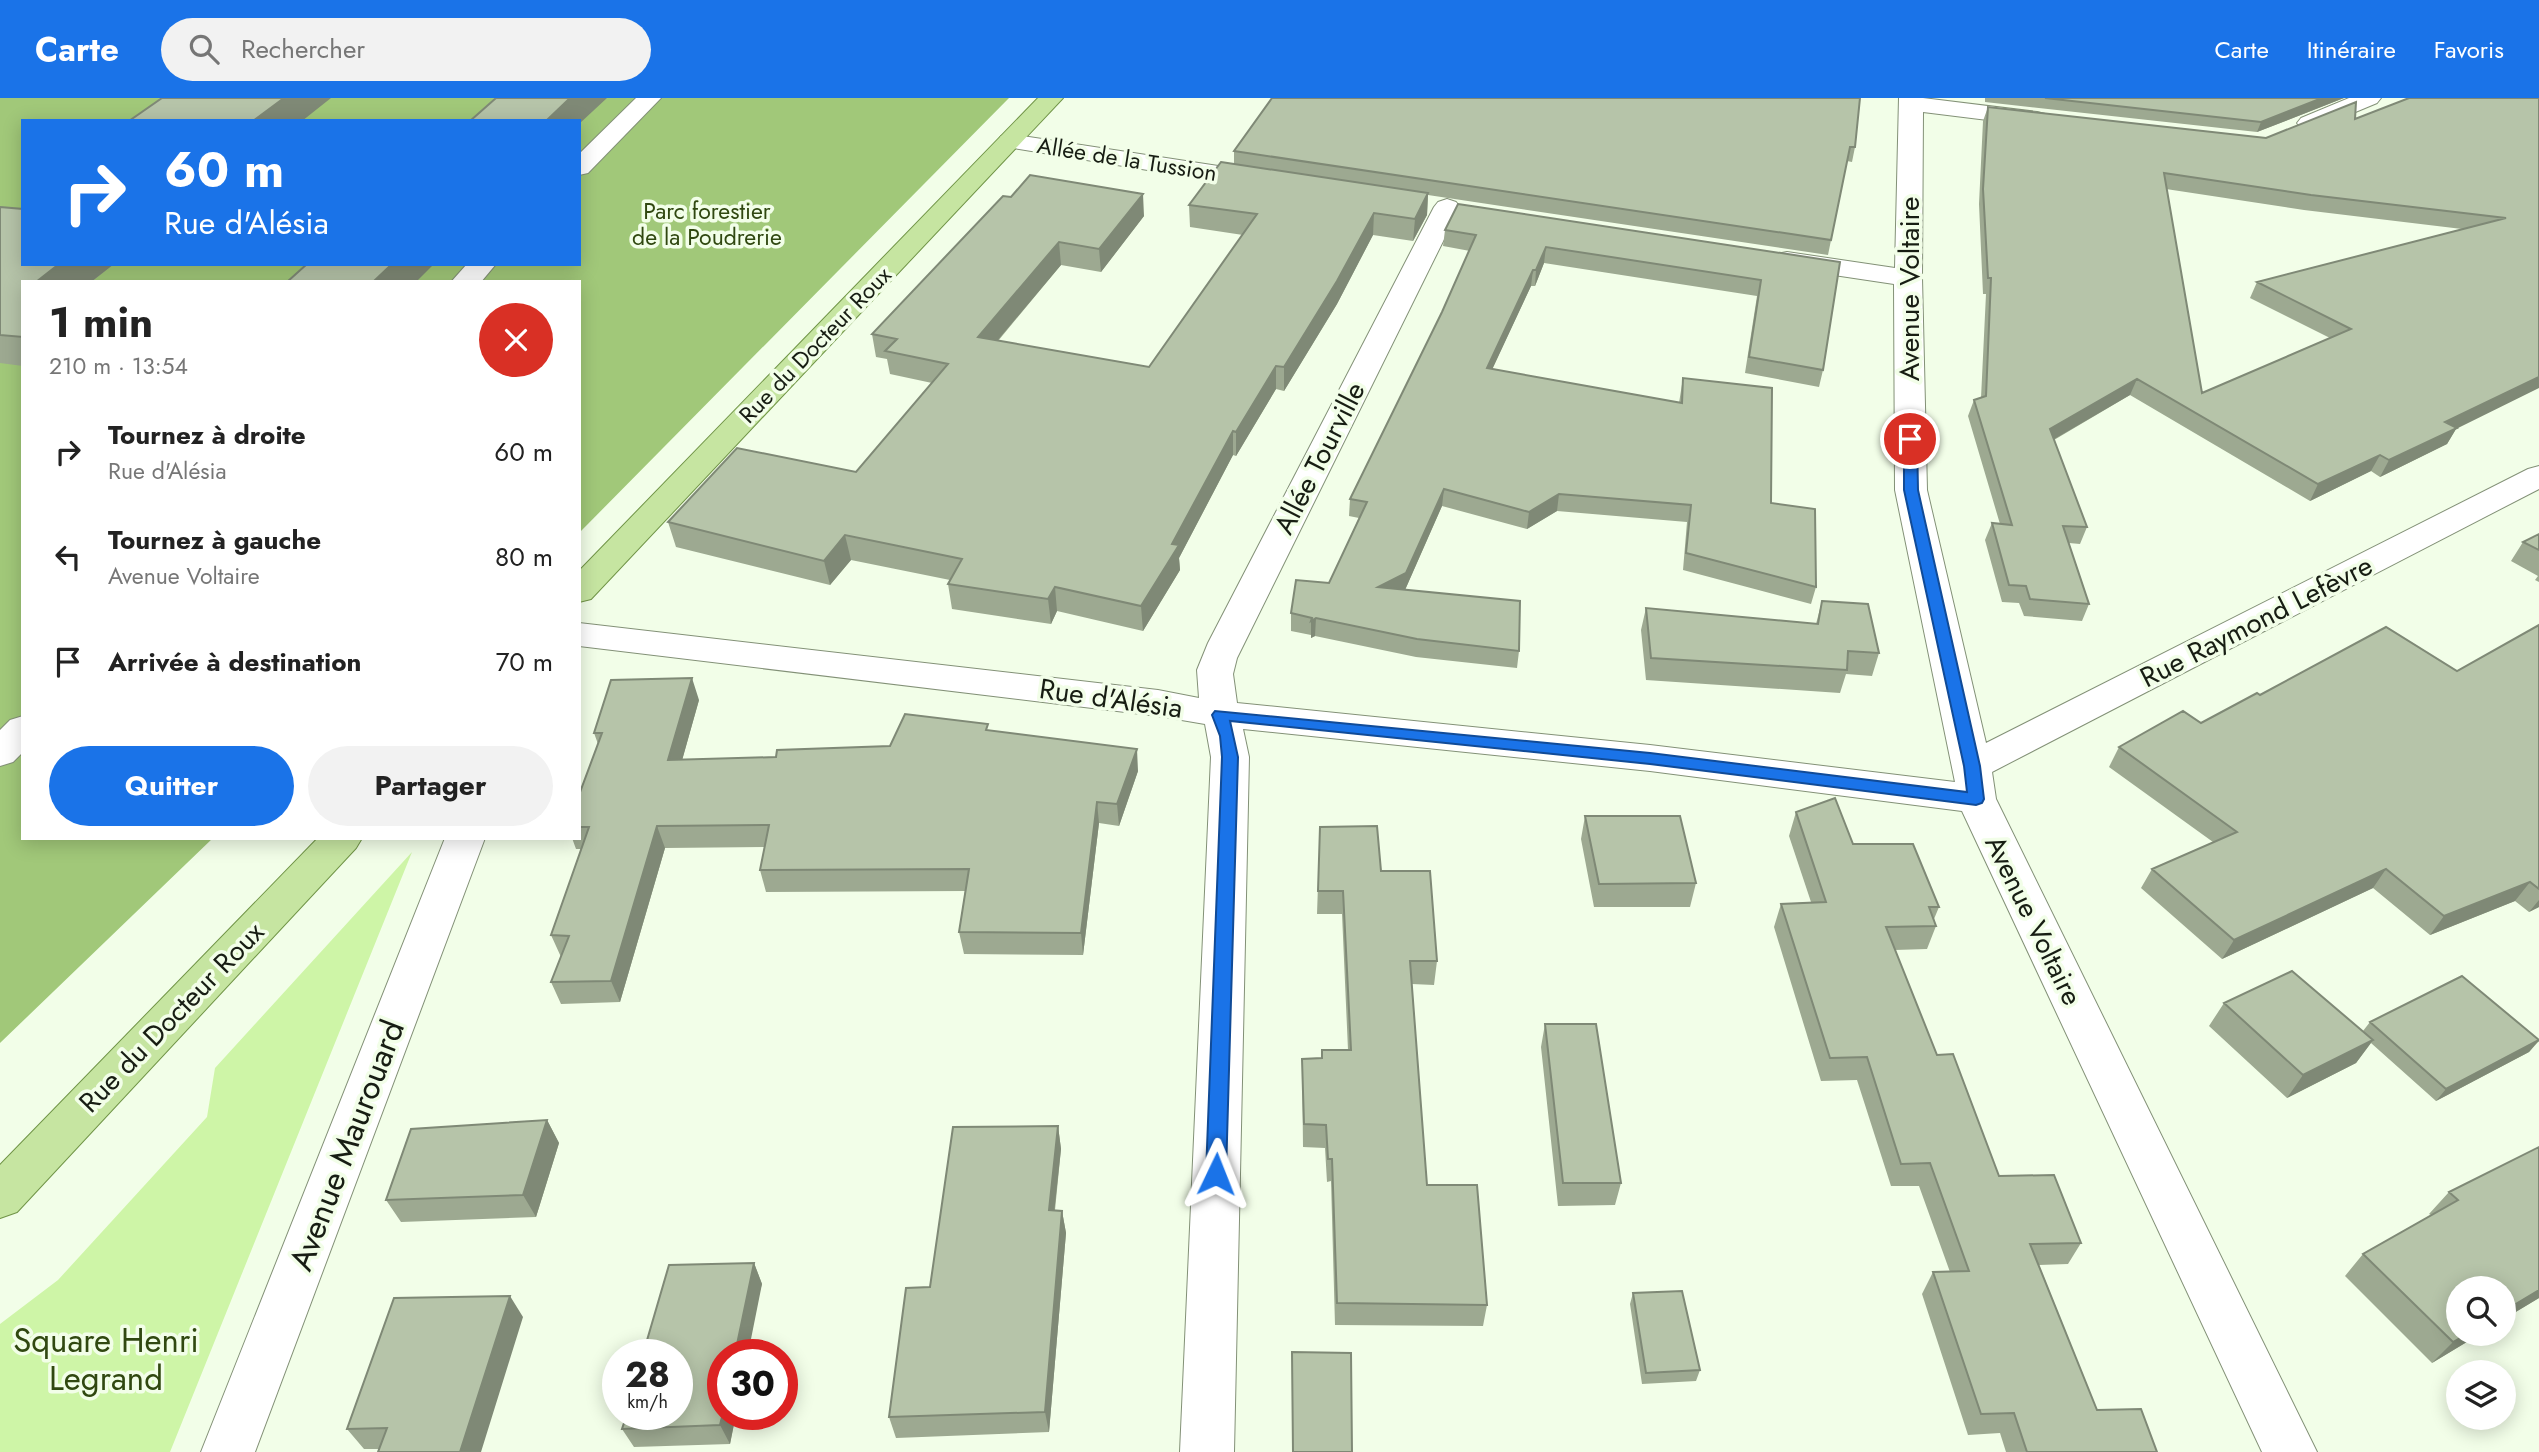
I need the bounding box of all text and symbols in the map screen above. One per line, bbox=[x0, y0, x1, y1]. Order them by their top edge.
search box bbox=[161, 18, 651, 81]
text: Carte bbox=[35, 26, 119, 73]
icon: search bbox=[185, 30, 223, 68]
text: Rechercher bbox=[241, 30, 365, 68]
text: Carte bbox=[2214, 32, 2269, 67]
text: Itinéraire bbox=[2307, 32, 2396, 67]
text: Favoris bbox=[2434, 32, 2504, 67]
street label: Allée de la Tussion bbox=[1035, 128, 1219, 190]
text: 60 m bbox=[164, 135, 284, 205]
icon: right bbox=[49, 147, 140, 238]
park label: Parc forestier de la Poudrerie bbox=[632, 194, 782, 254]
street label: Avenue Voltaire bbox=[1889, 197, 1930, 381]
text: Rue d'Alésia bbox=[164, 200, 329, 246]
street label: Rue du Docteur Roux bbox=[731, 259, 899, 431]
text: 1 min bbox=[49, 292, 153, 353]
button: close bbox=[479, 303, 553, 377]
text: 210 m · 13:54 bbox=[49, 349, 188, 383]
street label: Allée Tourville bbox=[1263, 375, 1375, 542]
pin bbox=[1880, 409, 1940, 469]
text: Tournez à droite bbox=[108, 416, 306, 454]
icon: arrive bbox=[1891, 420, 1929, 458]
icon: right bbox=[49, 433, 87, 471]
text: 60 m bbox=[494, 433, 553, 471]
text: Rue d'Alésia bbox=[108, 454, 227, 488]
text: Tournez à gauche bbox=[108, 521, 321, 559]
icon: left bbox=[49, 538, 87, 576]
text: 80 m bbox=[495, 538, 553, 576]
street label: Rue Raymond Lefèvre bbox=[2133, 545, 2380, 698]
text: Avenue Voltaire bbox=[108, 559, 260, 593]
icon: arrive bbox=[49, 643, 87, 681]
text: Arrivée à destination bbox=[108, 643, 361, 681]
text: 70 m bbox=[496, 643, 553, 681]
street label: Rue d'Alésia bbox=[1037, 668, 1185, 729]
button: Quitter bbox=[49, 746, 294, 826]
button: Partager bbox=[308, 746, 553, 826]
street label: Avenue Voltaire bbox=[1975, 828, 2092, 1012]
street label: Rue du Docteur Roux bbox=[69, 913, 274, 1122]
street label: Avenue Maurouard bbox=[277, 1013, 416, 1277]
position arrow bbox=[1179, 1137, 1253, 1211]
map controls bbox=[2446, 1276, 2516, 1430]
button: search bbox=[2446, 1276, 2516, 1346]
park label: Square Henri Legrand bbox=[13, 1317, 199, 1402]
speed limit sign: 30 bbox=[707, 1339, 798, 1430]
text: 28 bbox=[625, 1350, 670, 1400]
button: layers bbox=[2446, 1360, 2516, 1430]
text: km/h bbox=[627, 1389, 668, 1415]

